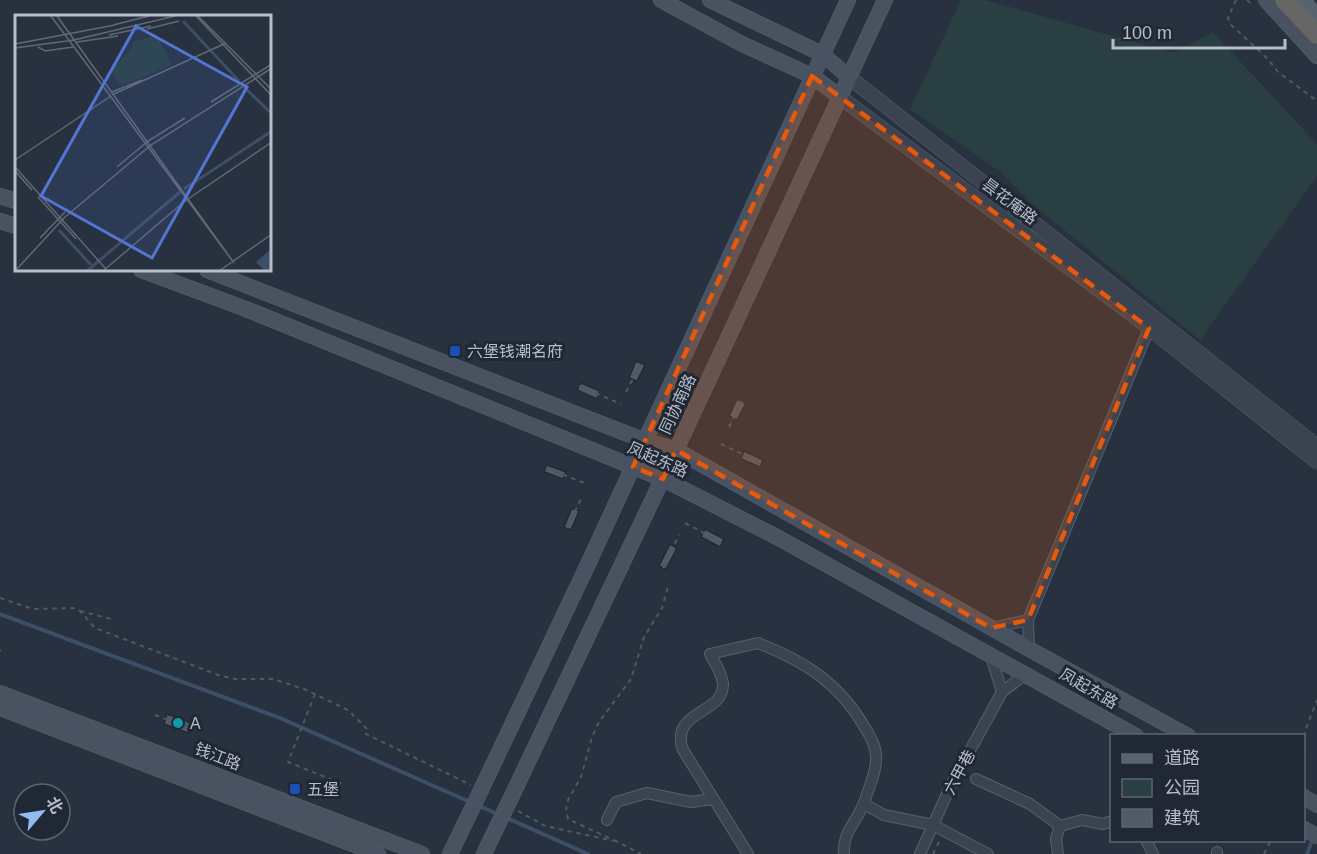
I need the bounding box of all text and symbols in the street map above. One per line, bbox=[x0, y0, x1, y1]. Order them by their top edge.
scale bar bbox=[1113, 12, 1286, 50]
inset map bbox=[15, 15, 272, 272]
text: 100 m bbox=[1122, 23, 1172, 43]
street label: 昙花庵路 bbox=[979, 175, 1040, 227]
place label: 六堡钱潮名府 bbox=[467, 343, 563, 360]
marker: 六堡钱潮名府 bbox=[448, 344, 462, 358]
street label: 同协南路 bbox=[656, 372, 699, 437]
street label: 凤起东路 bbox=[625, 439, 690, 480]
street label: 凤起东路 bbox=[1057, 665, 1121, 712]
place label: A bbox=[190, 715, 201, 732]
marker: A bbox=[171, 716, 185, 730]
legend bbox=[1110, 734, 1305, 842]
street label: 钱江路 bbox=[192, 740, 243, 773]
street label: 六甲巷 bbox=[941, 747, 978, 797]
text: 道路 bbox=[1164, 748, 1200, 768]
text: 公园 bbox=[1164, 778, 1200, 798]
place label: 五堡 bbox=[307, 781, 339, 798]
north arrow bbox=[12, 782, 72, 842]
marker: 五堡 bbox=[288, 782, 302, 796]
text: 北 bbox=[43, 794, 66, 816]
text: 建筑 bbox=[1164, 808, 1200, 828]

